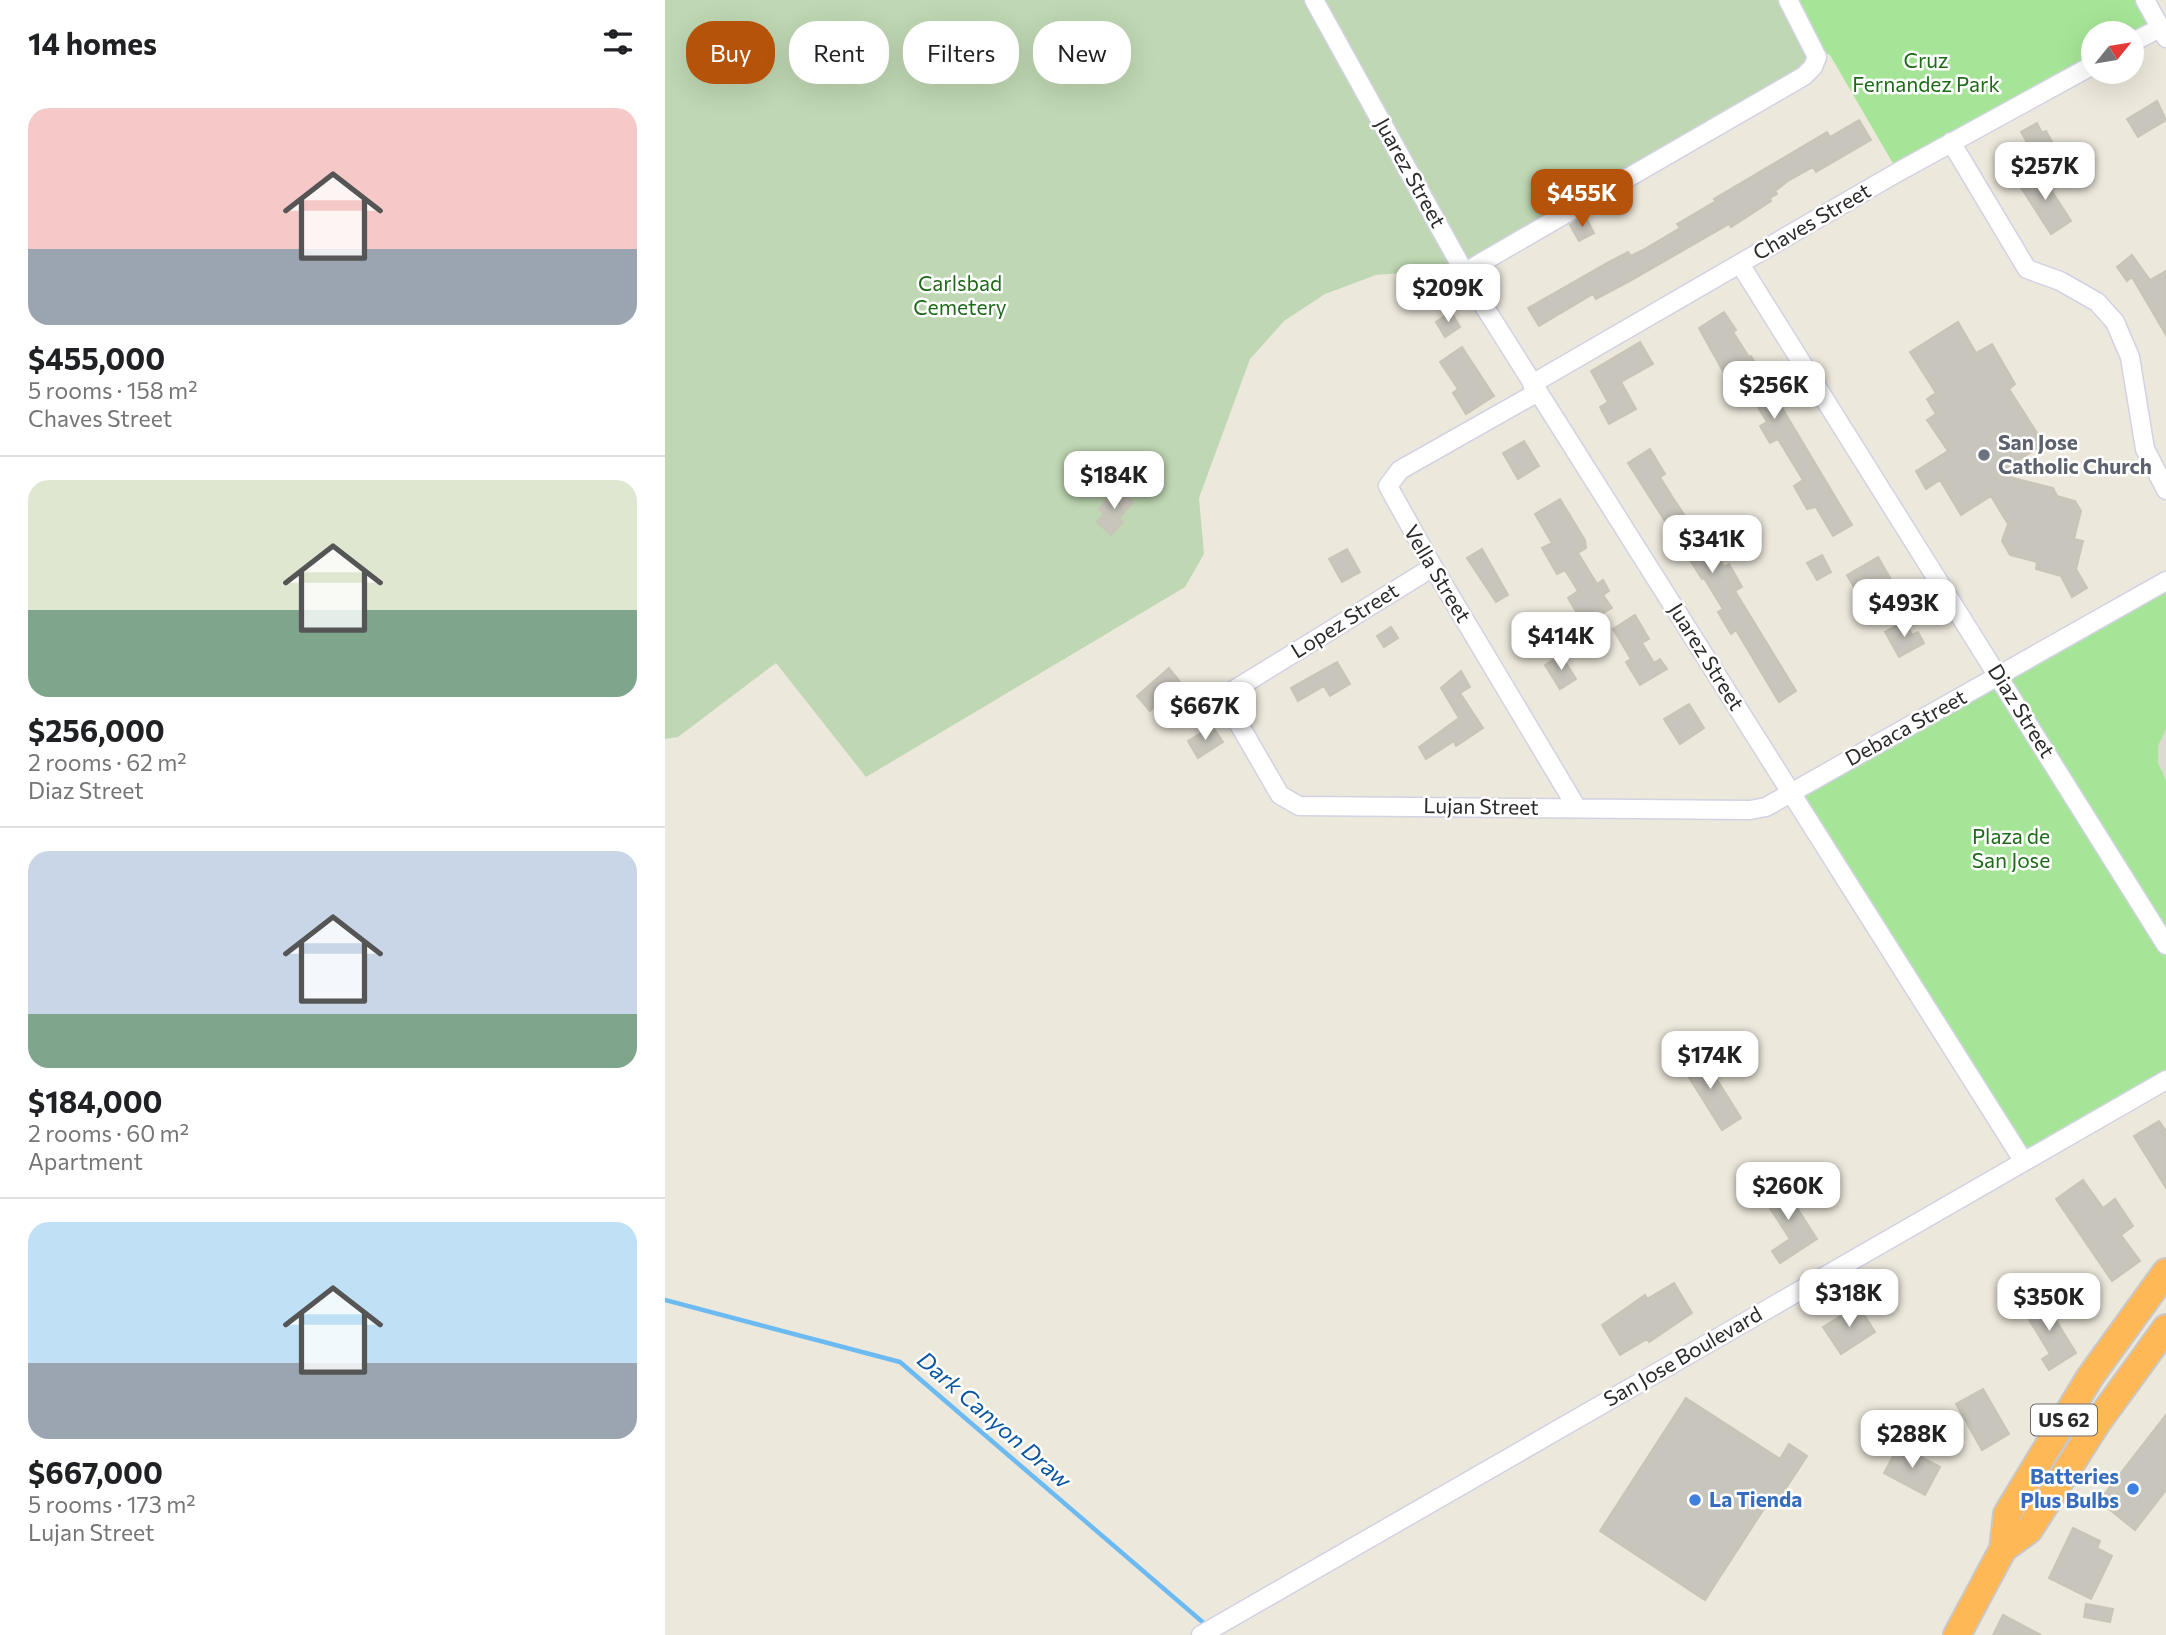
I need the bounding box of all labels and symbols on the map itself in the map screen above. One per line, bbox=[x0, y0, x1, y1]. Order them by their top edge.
north arrow bbox=[2081, 21, 2144, 84]
park label: Cruz Fernandez Park bbox=[1852, 47, 2000, 96]
street label: Juarez Street bbox=[1371, 113, 1452, 232]
pin: $257K bbox=[1996, 142, 2094, 202]
pin: $455K bbox=[1533, 170, 1631, 229]
street label: Chaves Street bbox=[1748, 177, 1874, 264]
pin: $209K bbox=[1399, 264, 1497, 324]
park label: Carlsbad Cemetery bbox=[913, 270, 1007, 319]
pin: $256K bbox=[1725, 362, 1823, 421]
place label: San Jose Catholic Church bbox=[1998, 429, 2152, 478]
marker: San Jose Catholic Church bbox=[1976, 447, 1992, 463]
pin: $184K bbox=[1065, 452, 1163, 511]
pin: $341K bbox=[1663, 516, 1761, 575]
street label: Vella Street bbox=[1399, 520, 1477, 626]
street label: Lopez Street bbox=[1286, 577, 1403, 663]
pin: $493K bbox=[1855, 580, 1953, 639]
street label: Juarez Street bbox=[1664, 598, 1750, 714]
pin: $414K bbox=[1512, 612, 1610, 672]
street label: Diaz Street bbox=[1984, 659, 2061, 762]
pin: $667K bbox=[1156, 682, 1254, 742]
street label: Debaca Street bbox=[1840, 683, 1970, 770]
street label: Lujan Street bbox=[1423, 792, 1539, 819]
park label: Plaza de San Jose bbox=[1972, 823, 2050, 872]
pin: $174K bbox=[1661, 1032, 1759, 1091]
pin: $260K bbox=[1739, 1162, 1837, 1222]
pin: $318K bbox=[1800, 1270, 1898, 1329]
pin: $350K bbox=[2000, 1274, 2098, 1333]
street label: San Jose Boulevard bbox=[1599, 1300, 1766, 1411]
water label: Dark Canyon Draw bbox=[912, 1345, 1078, 1495]
road number: US 62 bbox=[2031, 1404, 2097, 1436]
pin: $288K bbox=[1863, 1410, 1961, 1470]
place label: Batteries Plus Bulbs bbox=[2020, 1463, 2119, 1512]
marker: Batteries Plus Bulbs bbox=[2125, 1481, 2141, 1497]
place label: La Tienda bbox=[1709, 1486, 1802, 1511]
marker: La Tienda bbox=[1687, 1492, 1703, 1508]

